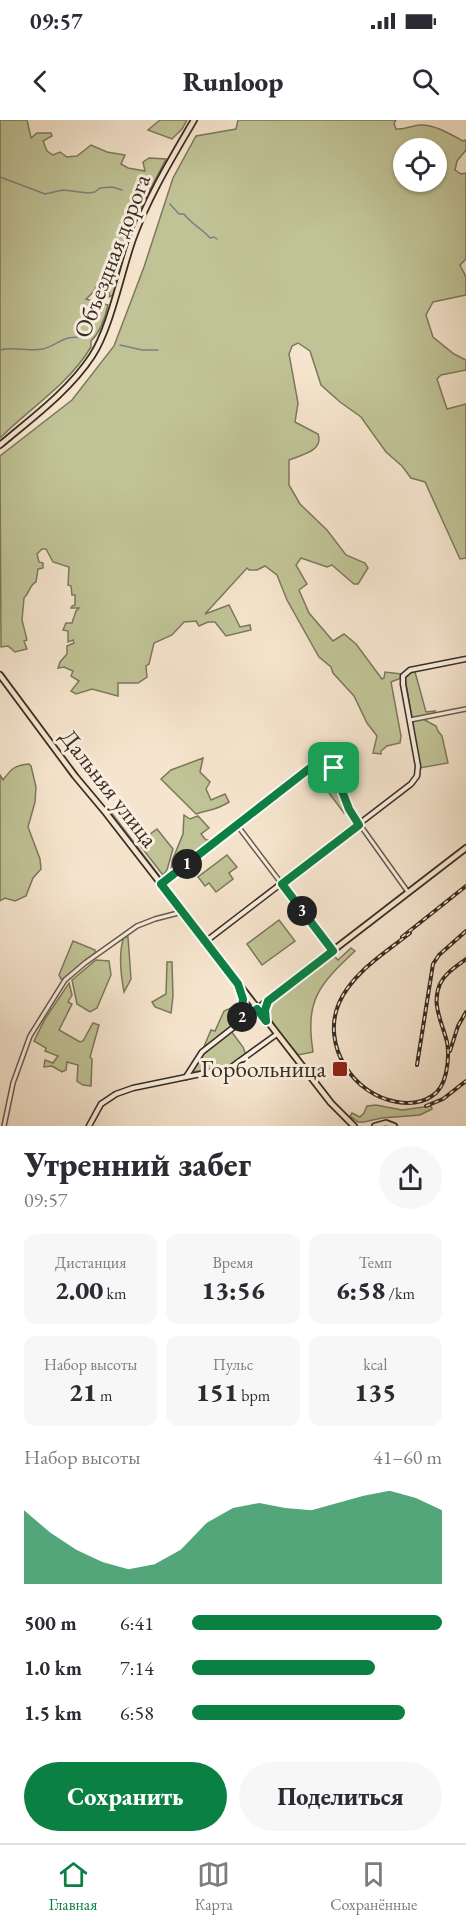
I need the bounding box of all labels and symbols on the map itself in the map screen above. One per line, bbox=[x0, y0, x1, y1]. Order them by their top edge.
street label: Объездная дорога bbox=[66, 169, 157, 342]
street label: Дальняя улица bbox=[53, 722, 166, 854]
pin bbox=[308, 742, 359, 793]
pin: 1 bbox=[172, 849, 202, 879]
pin: 3 bbox=[287, 896, 317, 926]
pin: 2 bbox=[227, 1002, 257, 1032]
place label: Горбольница bbox=[201, 1053, 326, 1084]
marker: Горбольница bbox=[331, 1060, 349, 1078]

